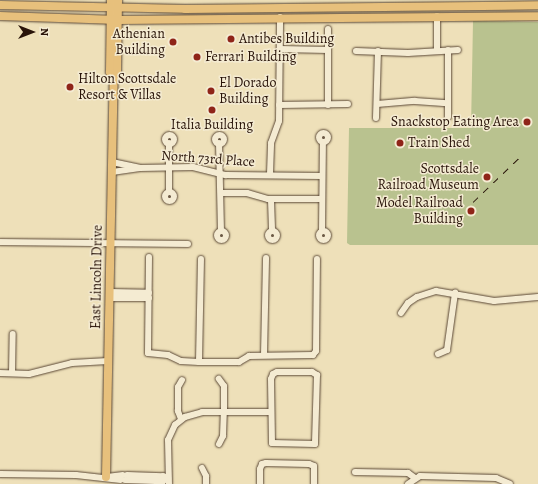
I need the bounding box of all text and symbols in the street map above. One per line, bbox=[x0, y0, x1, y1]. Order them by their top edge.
north arrow bbox=[12, 12, 52, 52]
place label: Athenian Building bbox=[113, 26, 165, 58]
text: N bbox=[37, 28, 52, 36]
place label: Antibes Building bbox=[239, 31, 334, 47]
marker: Antibes Building bbox=[226, 34, 236, 44]
marker: Athenian Building bbox=[168, 37, 178, 47]
place label: Ferrari Building bbox=[205, 49, 296, 65]
marker: Ferrari Building bbox=[192, 52, 202, 62]
place label: Hilton Scottsdale Resort & Villas bbox=[78, 71, 176, 104]
place label: El Dorado Building bbox=[219, 75, 277, 108]
marker: Hilton Scottsdale Resort & Villas bbox=[65, 82, 75, 92]
marker: El Dorado Building bbox=[206, 86, 216, 96]
marker: Italia Building bbox=[207, 105, 217, 115]
place label: Snackstop Eating Area bbox=[391, 114, 519, 130]
place label: Italia Building bbox=[171, 117, 253, 133]
marker: Snackstop Eating Area bbox=[522, 117, 532, 127]
place label: Train Shed bbox=[408, 135, 470, 151]
marker: Train Shed bbox=[395, 138, 405, 148]
street label: North 73rd Place bbox=[161, 147, 255, 171]
place label: Scottsdale Railroad Museum bbox=[378, 161, 479, 194]
marker: Scottsdale Railroad Museum bbox=[482, 172, 492, 182]
place label: Model Railroad Building bbox=[376, 195, 463, 228]
marker: Model Railroad Building bbox=[466, 206, 476, 216]
street label: East Lincoln Drive bbox=[88, 225, 106, 329]

